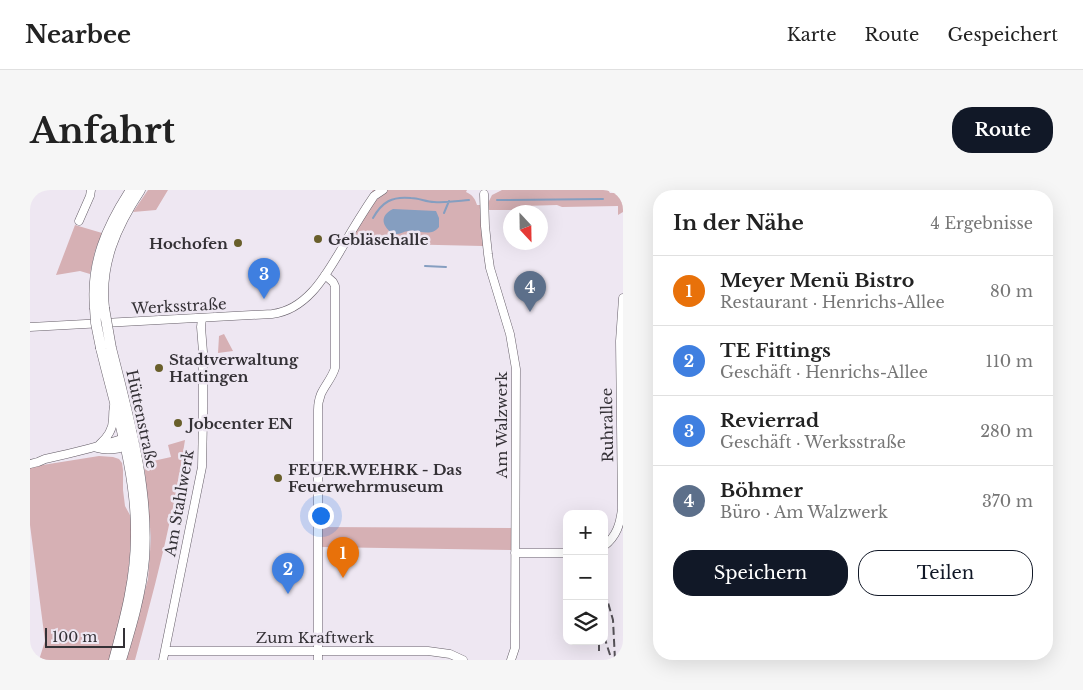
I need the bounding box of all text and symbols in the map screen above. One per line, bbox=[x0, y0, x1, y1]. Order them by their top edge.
text: Nearbee bbox=[25, 20, 131, 49]
text: Karte bbox=[787, 24, 836, 46]
text: Route bbox=[864, 24, 919, 46]
text: Gespeichert bbox=[947, 24, 1058, 46]
button: Route bbox=[952, 107, 1053, 153]
text: Anfahrt bbox=[30, 109, 175, 152]
north arrow bbox=[503, 205, 548, 250]
text: In der Nähe bbox=[673, 210, 804, 236]
text: 4 Ergebnisse bbox=[930, 213, 1033, 233]
place label: Gebläsehalle bbox=[328, 230, 429, 249]
marker: Gebläsehalle bbox=[312, 233, 324, 245]
place label: Hochofen bbox=[149, 234, 228, 253]
marker: Hochofen bbox=[232, 237, 244, 249]
pin: 3 bbox=[248, 258, 280, 299]
text: Meyer Menü Bistro bbox=[720, 269, 914, 292]
pin: 4 bbox=[514, 271, 546, 312]
text: 1 bbox=[686, 281, 692, 301]
text: 80 m bbox=[990, 281, 1033, 301]
text: Restaurant · Henrichs-Allee bbox=[720, 292, 945, 312]
street label: Werksstraße bbox=[130, 294, 227, 318]
text: TE Fittings bbox=[720, 339, 831, 362]
place label: Stadtverwaltung Hattingen bbox=[169, 350, 299, 386]
text: 2 bbox=[684, 351, 694, 371]
text: 110 m bbox=[986, 351, 1033, 371]
marker: Stadtverwaltung Hattingen bbox=[153, 362, 165, 374]
text: Geschäft · Henrichs-Allee bbox=[720, 362, 928, 382]
street label: Hüttenstraße bbox=[122, 368, 162, 470]
street label: Am Walzwerk bbox=[492, 371, 511, 479]
street label: Ruhrallee bbox=[597, 388, 617, 462]
text: Revierrad bbox=[720, 409, 819, 432]
place label: Jobcenter EN bbox=[185, 414, 293, 433]
marker: Jobcenter EN bbox=[172, 417, 184, 429]
text: 3 bbox=[684, 421, 694, 441]
text: 280 m bbox=[980, 421, 1033, 441]
text: Geschäft · Werksstraße bbox=[720, 432, 906, 452]
street label: Am Stahlwerk bbox=[160, 447, 198, 559]
place label: FEUER.WEHRK - Das Feuerwehrmuseum bbox=[288, 460, 462, 496]
marker: FEUER.WEHRK - Das Feuerwehrmuseum bbox=[272, 472, 284, 484]
text: Böhmer bbox=[720, 479, 803, 502]
text: 4 bbox=[684, 491, 694, 511]
text: 370 m bbox=[982, 491, 1033, 511]
text: Büro · Am Walzwerk bbox=[720, 502, 888, 522]
your location bbox=[308, 503, 334, 529]
map controls bbox=[563, 510, 608, 645]
button: + bbox=[563, 510, 608, 555]
pin: 1 bbox=[327, 537, 359, 578]
button: Speichern bbox=[673, 550, 848, 596]
button: Teilen bbox=[858, 550, 1033, 596]
pin: 2 bbox=[272, 553, 304, 594]
button: − bbox=[563, 555, 608, 600]
button: layers bbox=[563, 600, 608, 645]
scale bar bbox=[45, 625, 125, 648]
text: 100 m bbox=[52, 628, 97, 646]
street label: Zum Kraftwerk bbox=[256, 628, 375, 647]

